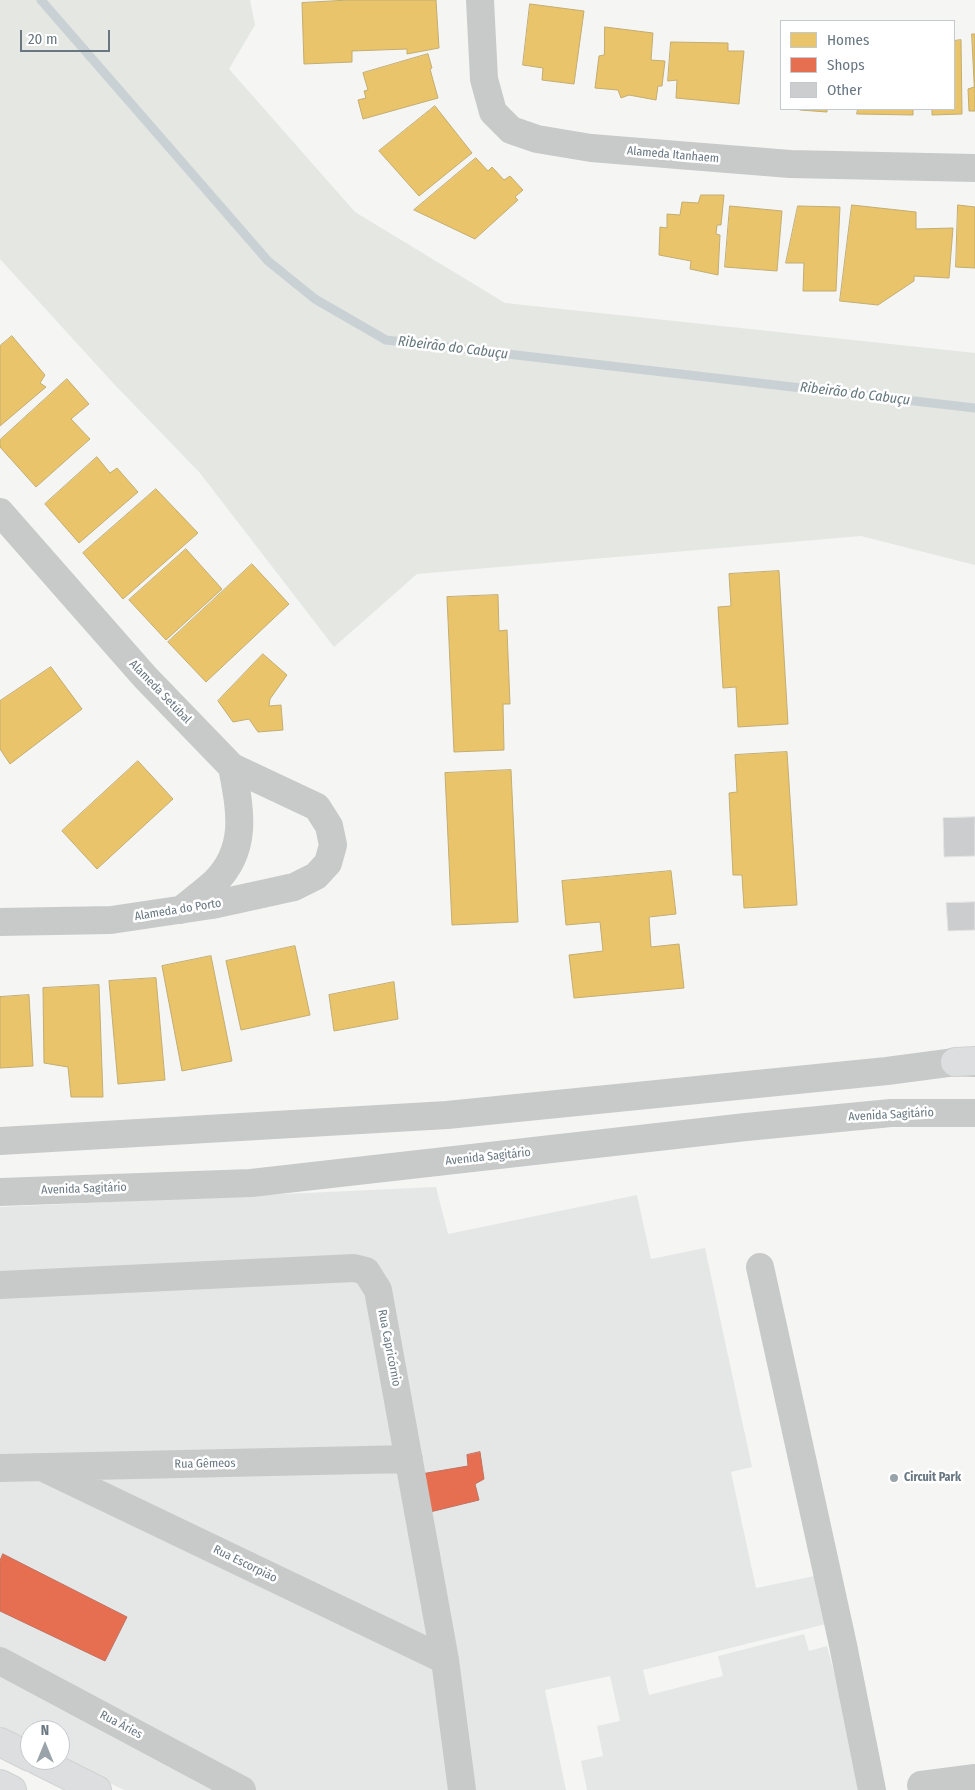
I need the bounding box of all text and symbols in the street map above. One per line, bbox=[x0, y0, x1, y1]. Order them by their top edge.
scale bar bbox=[22, 20, 112, 52]
legend bbox=[780, 20, 955, 110]
text: 20 m bbox=[28, 30, 58, 48]
text: Homes bbox=[827, 31, 869, 49]
text: Shops bbox=[827, 56, 865, 74]
text: Other bbox=[827, 81, 862, 99]
street label: Alameda Itanhaem bbox=[626, 144, 720, 166]
water label: Ribeirão do Cabuçu bbox=[397, 333, 509, 363]
water label: Ribeirão do Cabuçu bbox=[799, 379, 911, 409]
street label: Alameda Setúbal bbox=[126, 657, 194, 727]
street label: Alameda do Porto bbox=[134, 896, 222, 924]
street label: Avenida Sagitário bbox=[848, 1106, 934, 1124]
street label: Avenida Sagitário bbox=[445, 1145, 531, 1169]
street label: Avenida Sagitário bbox=[41, 1180, 127, 1198]
street label: Rua Capricórnio bbox=[374, 1308, 404, 1388]
street label: Rua Gêmeos bbox=[174, 1456, 236, 1472]
place label: Circuit Park bbox=[904, 1471, 961, 1485]
marker: Circuit Park bbox=[888, 1472, 900, 1484]
street label: Rua Escorpião bbox=[211, 1542, 279, 1586]
street label: Rua Áries bbox=[97, 1708, 145, 1742]
north arrow bbox=[20, 1720, 70, 1770]
text: N bbox=[41, 1722, 49, 1739]

